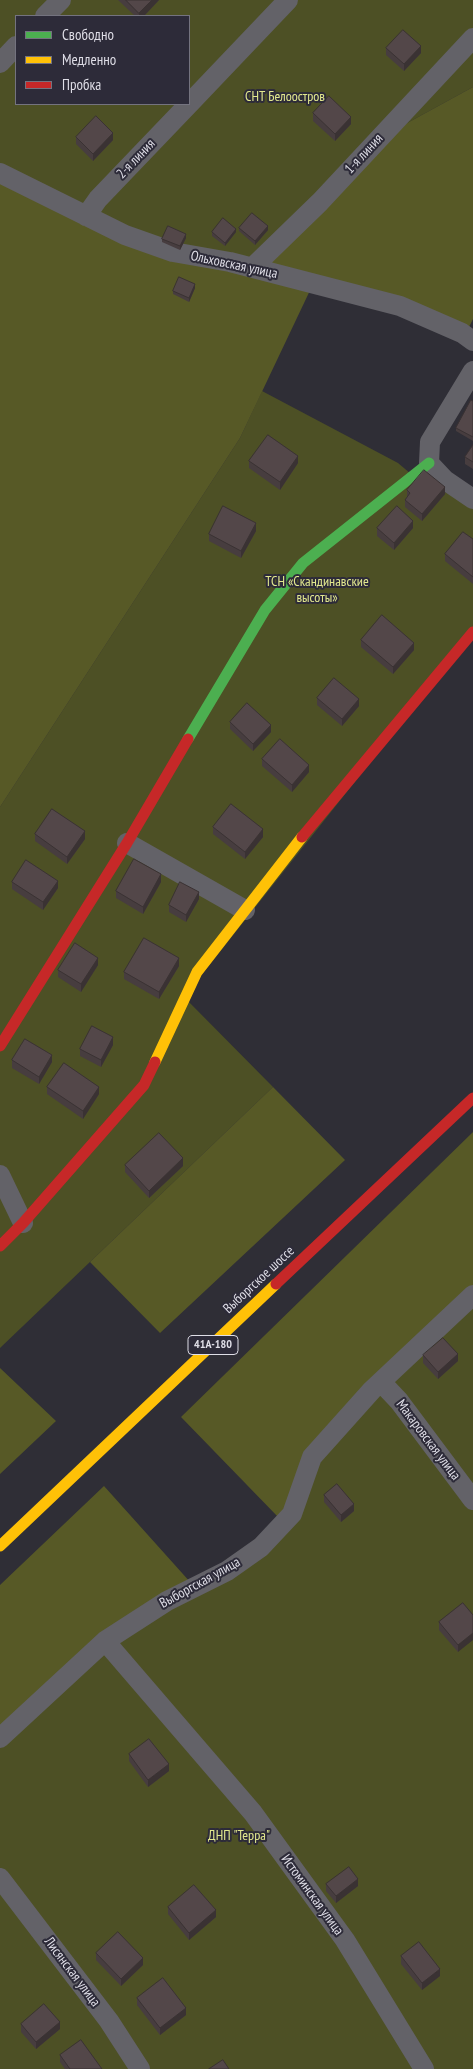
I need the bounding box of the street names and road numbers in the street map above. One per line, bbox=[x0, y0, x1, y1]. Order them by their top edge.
street label: 1-я линия bbox=[341, 131, 387, 177]
street label: 2-я линия bbox=[113, 136, 159, 182]
street label: Ольховская улица bbox=[189, 248, 279, 282]
street label: Выборгское шоссе bbox=[220, 1243, 298, 1317]
road number: 41А-180 bbox=[188, 1336, 238, 1354]
street label: Макаровская улица bbox=[392, 1396, 464, 1484]
street label: Выборгская улица bbox=[157, 1554, 243, 1612]
street label: Истоминская улица bbox=[277, 1851, 347, 1939]
street label: Лисянская улица bbox=[40, 1934, 104, 2010]

